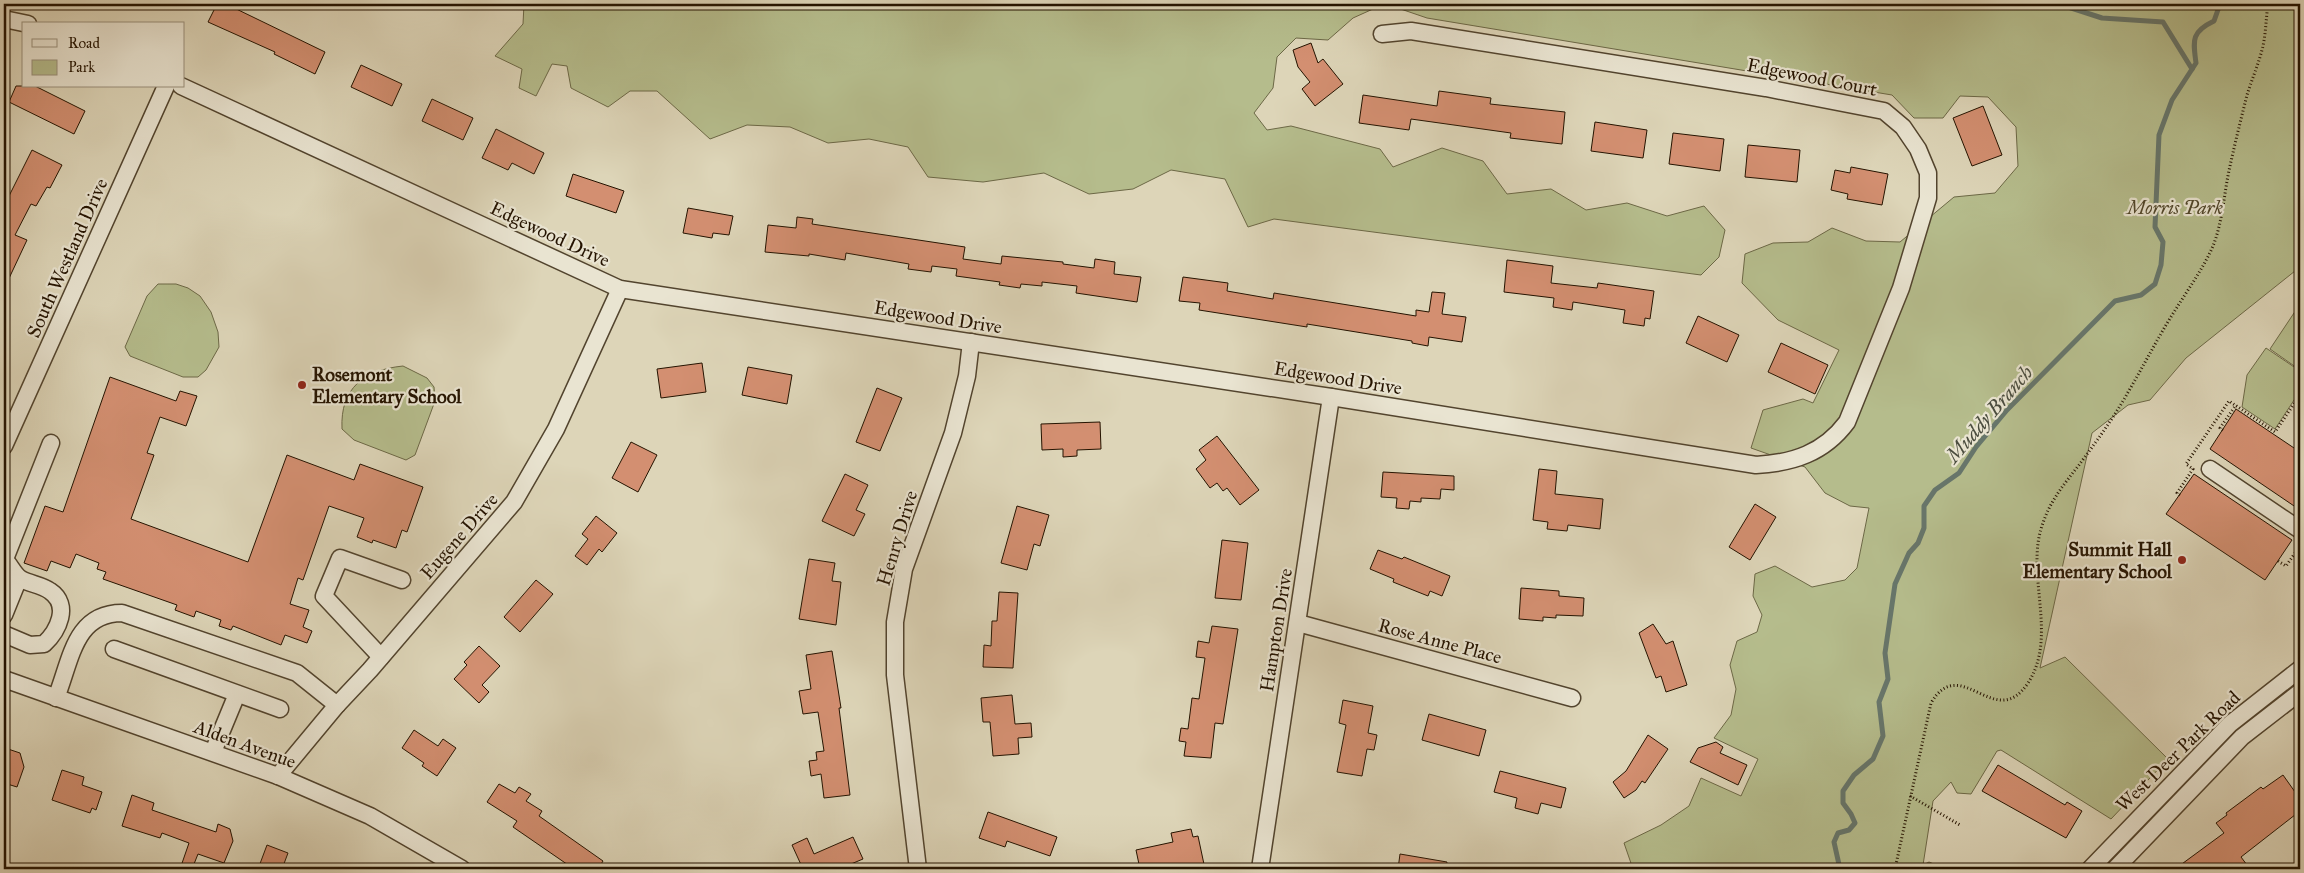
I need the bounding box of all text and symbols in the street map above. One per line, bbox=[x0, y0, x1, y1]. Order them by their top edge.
legend bbox=[22, 22, 185, 88]
text: Road bbox=[68, 34, 100, 52]
street label: Edgewood Court bbox=[1745, 53, 1879, 102]
text: Park bbox=[68, 58, 95, 76]
street label: South Westland Drive bbox=[22, 175, 113, 341]
street label: Edgewood Drive bbox=[486, 196, 614, 273]
park label: Morris Park bbox=[2125, 196, 2224, 219]
street label: Edgewood Drive bbox=[872, 296, 1004, 339]
street label: Edgewood Drive bbox=[1272, 357, 1404, 400]
water label: Muddy Branch bbox=[1939, 361, 2038, 469]
place label: Rosemont Elementary School bbox=[312, 363, 462, 409]
marker: Rosemont Elementary School bbox=[296, 379, 308, 391]
street label: Henry Drive bbox=[872, 487, 922, 588]
street label: Eugene Drive bbox=[415, 488, 503, 584]
place label: Summit Hall Elementary School bbox=[2023, 538, 2173, 584]
marker: Summit Hall Elementary School bbox=[2176, 554, 2188, 566]
street label: Hampton Drive bbox=[1255, 567, 1297, 693]
street label: Rose Anne Place bbox=[1376, 613, 1504, 669]
street label: West Deer Park Road bbox=[2111, 685, 2245, 816]
street label: Alden Avenue bbox=[190, 715, 299, 773]

